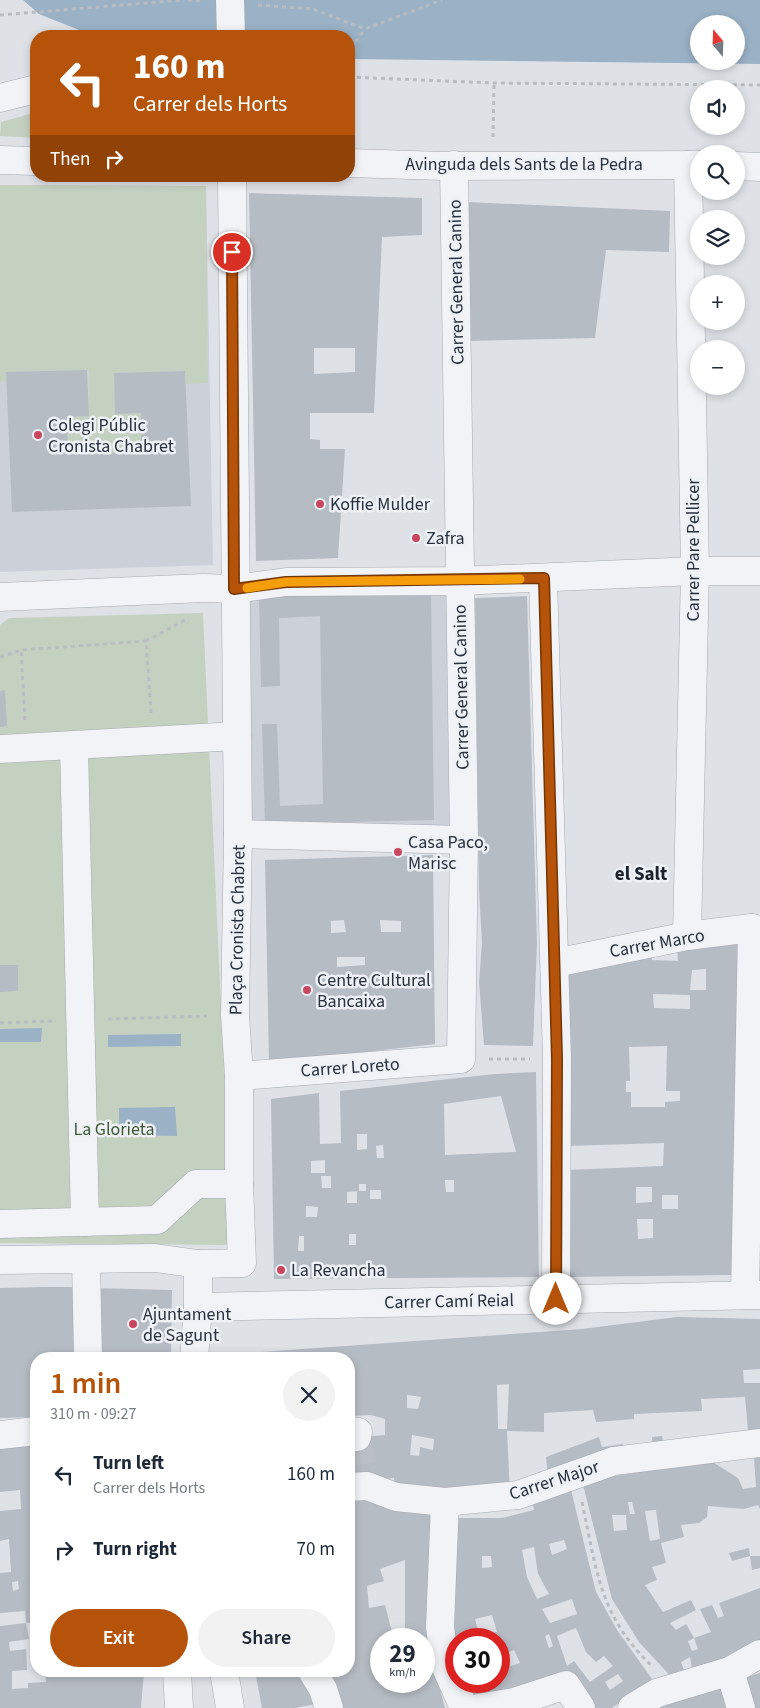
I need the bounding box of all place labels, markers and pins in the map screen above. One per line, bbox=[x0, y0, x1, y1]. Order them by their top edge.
pin bbox=[211, 231, 253, 273]
place label: Colegi Públic Cronista Chabret bbox=[48, 413, 174, 459]
marker: Colegi Públic Cronista Chabret bbox=[32, 429, 44, 441]
place label: Koffie Mulder bbox=[330, 492, 431, 517]
marker: Koffie Mulder bbox=[314, 498, 326, 510]
place label: Zafra bbox=[426, 526, 465, 551]
marker: Zafra bbox=[410, 532, 422, 544]
place label: Casa Paco, Marisc bbox=[408, 830, 488, 876]
marker: Casa Paco, Marisc bbox=[392, 846, 404, 858]
place label: Centre Cultural Bancaixa bbox=[317, 968, 431, 1014]
marker: Centre Cultural Bancaixa bbox=[301, 984, 313, 996]
place label: La Revancha bbox=[291, 1258, 386, 1283]
marker: La Revancha bbox=[275, 1264, 287, 1276]
place label: Ajuntament de Sagunt bbox=[143, 1302, 231, 1348]
marker: Ajuntament de Sagunt bbox=[127, 1318, 139, 1330]

